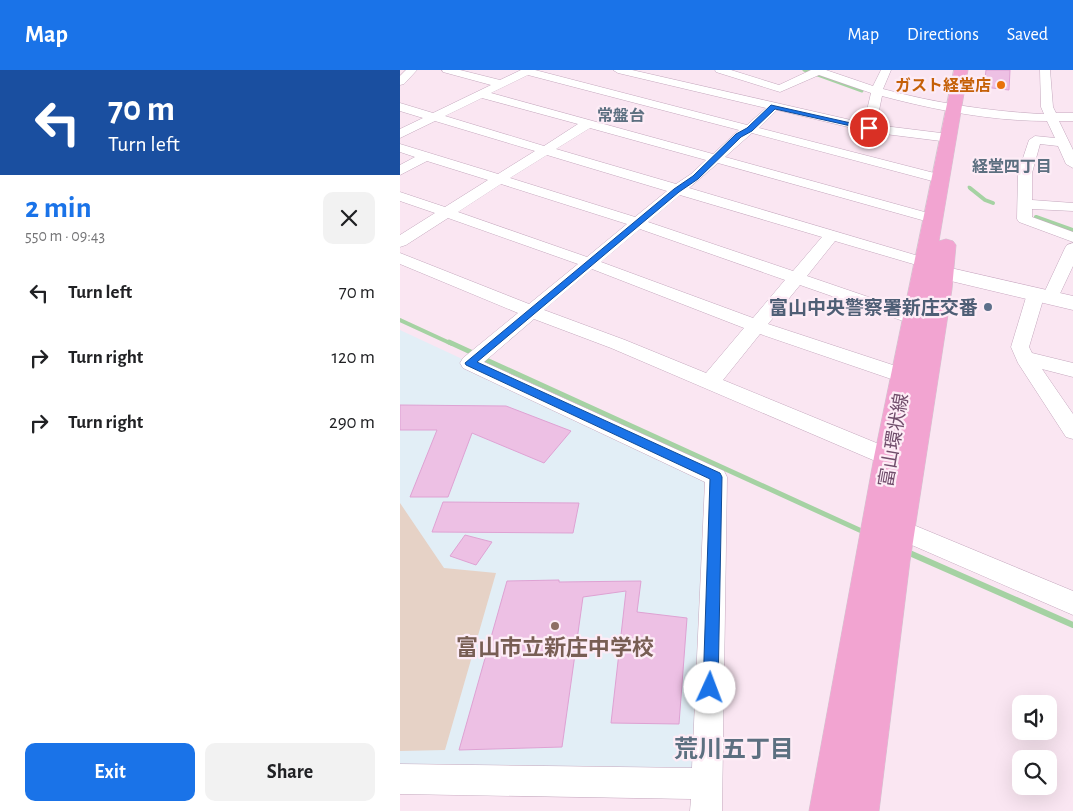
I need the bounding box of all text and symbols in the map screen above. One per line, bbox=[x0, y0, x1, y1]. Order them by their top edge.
text: Map bbox=[25, 23, 68, 47]
text: Map bbox=[848, 26, 879, 44]
text: Directions bbox=[907, 26, 979, 44]
text: Saved bbox=[1007, 26, 1048, 44]
place label: ガスト経堂店 bbox=[895, 77, 991, 94]
marker: ガスト経堂店 bbox=[995, 79, 1007, 91]
icon: left bbox=[25, 90, 90, 155]
text: 70 m bbox=[108, 92, 175, 127]
district label: 常盤台 bbox=[597, 107, 645, 124]
pin bbox=[848, 107, 890, 149]
icon: arrive bbox=[855, 114, 883, 142]
text: Turn left bbox=[108, 133, 180, 155]
district label: 経堂四丁目 bbox=[972, 158, 1052, 175]
button: close bbox=[323, 192, 375, 244]
text: 2 min bbox=[25, 193, 92, 223]
text: 550 m · 09:43 bbox=[25, 228, 105, 244]
icon: left bbox=[25, 279, 53, 307]
text: Turn left bbox=[68, 283, 132, 302]
text: 70 m bbox=[339, 283, 375, 302]
place label: 富山中央警察署新庄交番 bbox=[769, 297, 978, 318]
marker: 富山中央警察署新庄交番 bbox=[982, 301, 994, 313]
icon: right bbox=[25, 344, 53, 372]
text: Turn right bbox=[68, 348, 143, 367]
text: 120 m bbox=[331, 348, 375, 367]
street label: 富山環状線 bbox=[875, 391, 912, 489]
icon: right bbox=[25, 409, 53, 437]
text: Turn right bbox=[68, 413, 143, 432]
text: 290 m bbox=[329, 413, 375, 432]
marker: 富山市立新庄中学校 bbox=[549, 620, 561, 632]
place label: 富山市立新庄中学校 bbox=[456, 636, 654, 659]
position arrow bbox=[683, 661, 735, 713]
map controls bbox=[1012, 695, 1057, 795]
button: sound bbox=[1012, 695, 1057, 740]
district label: 荒川五丁目 bbox=[674, 736, 794, 762]
button: Exit bbox=[25, 743, 195, 801]
button: Share bbox=[205, 743, 375, 801]
button: search bbox=[1012, 750, 1057, 795]

